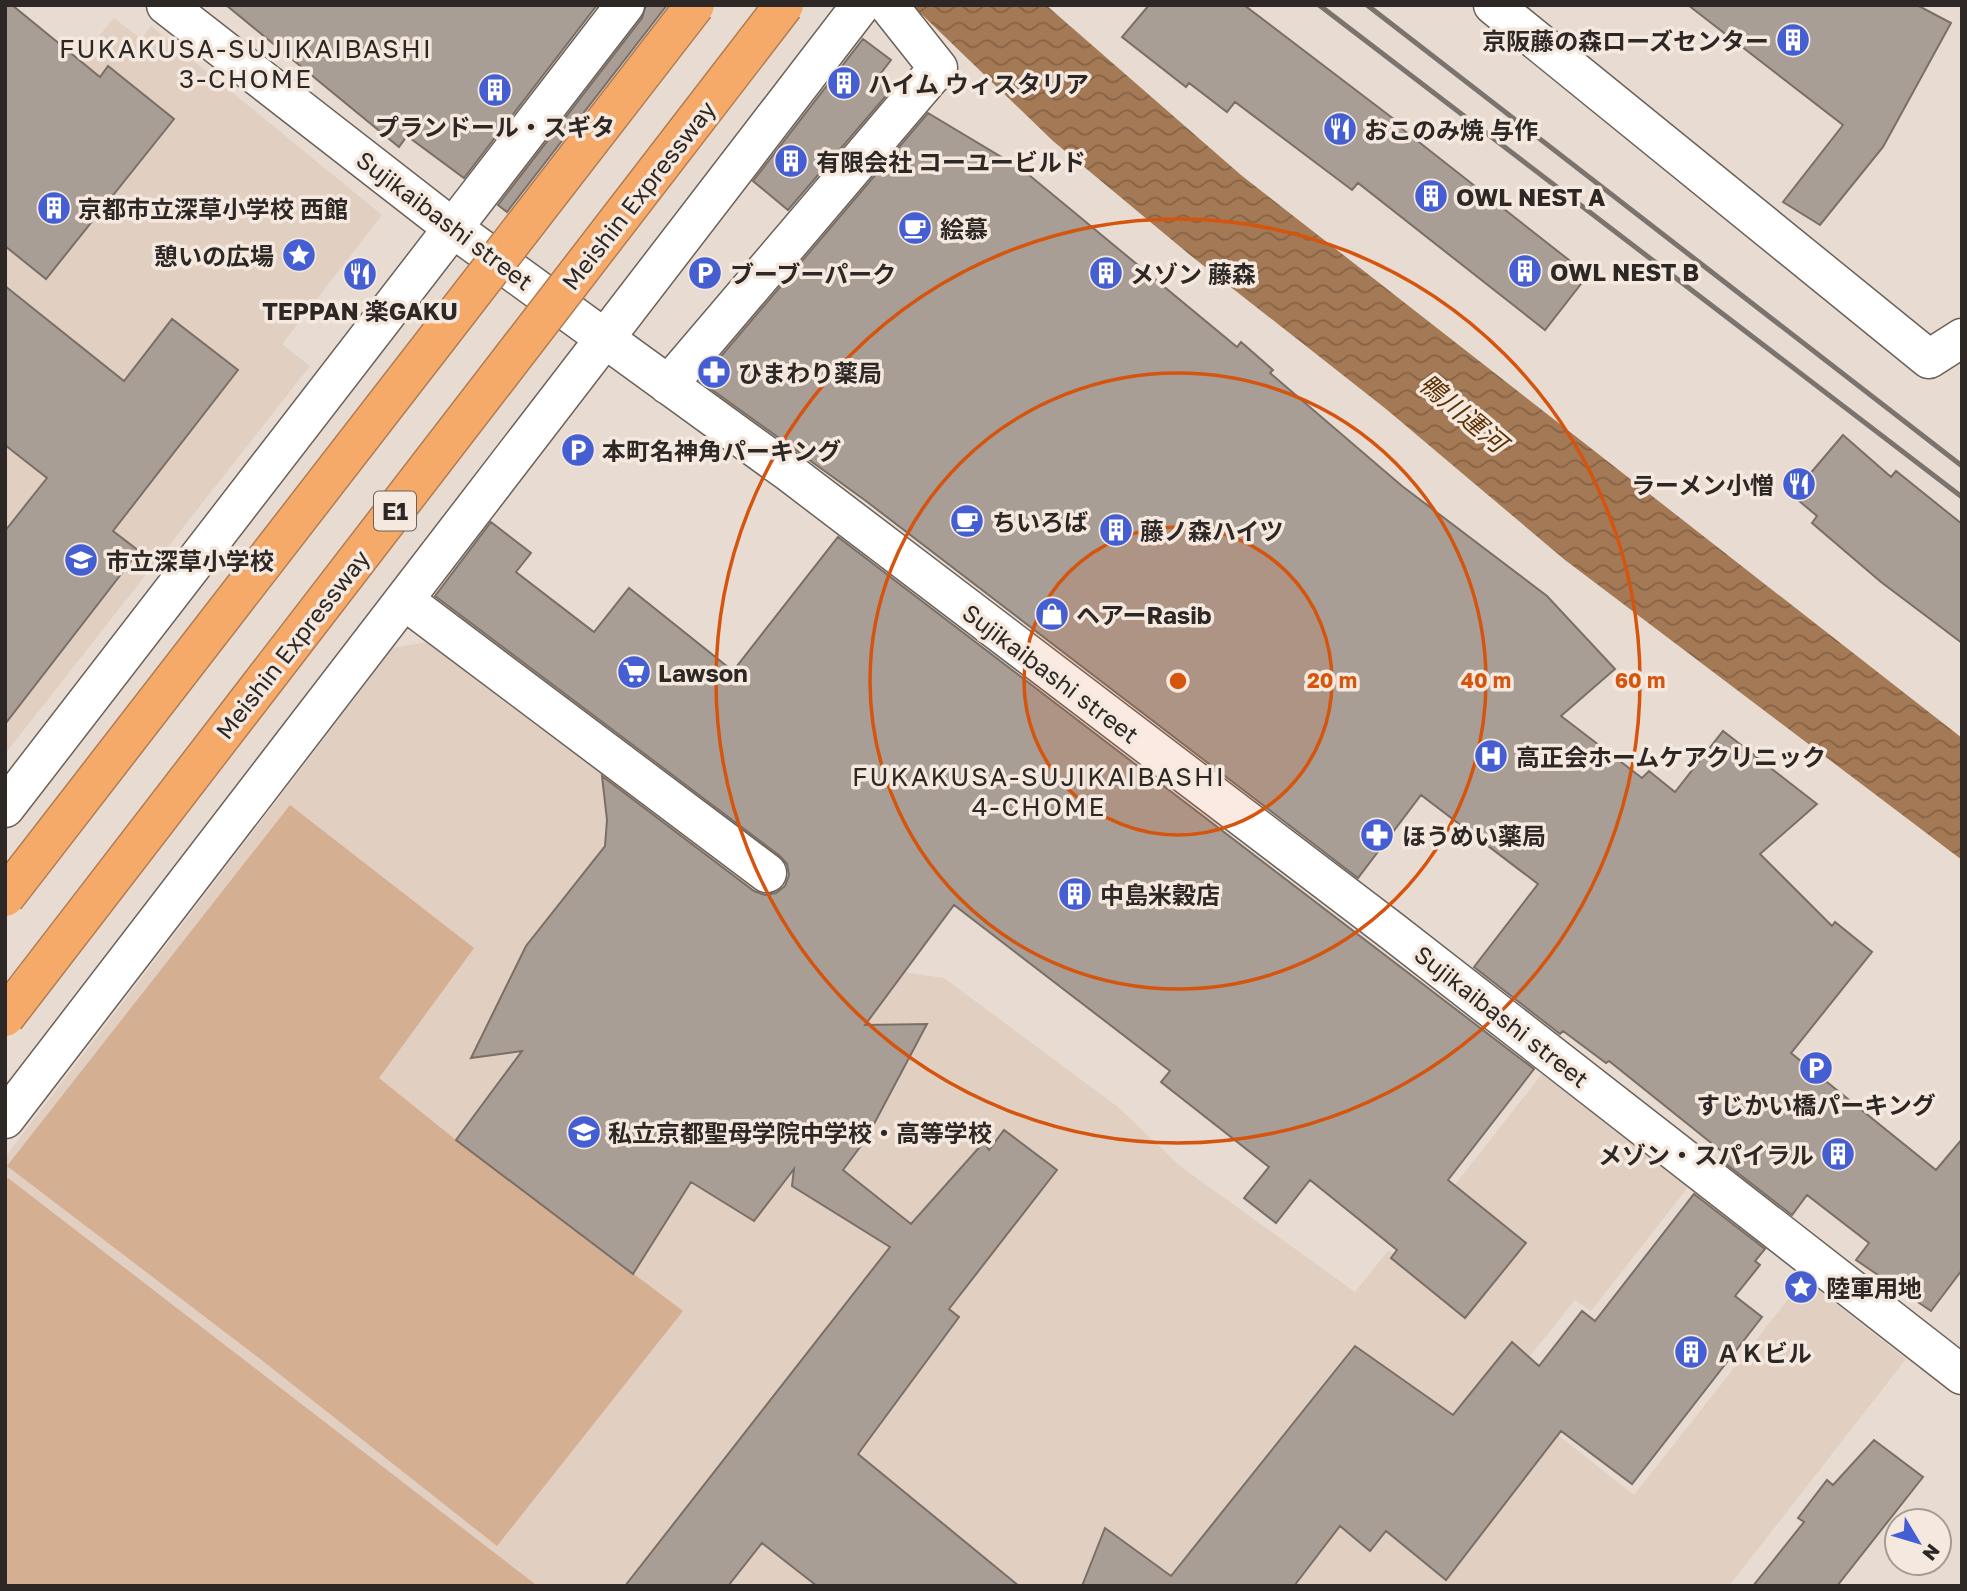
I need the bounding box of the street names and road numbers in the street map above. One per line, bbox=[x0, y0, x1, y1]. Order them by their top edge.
street label: Meishin Expressway bbox=[555, 95, 721, 295]
street label: Sujikaibashi street bbox=[351, 144, 539, 296]
road number: E1 bbox=[374, 491, 416, 530]
street label: Meishin Expressway bbox=[209, 544, 375, 744]
street label: Sujikaibashi street bbox=[957, 597, 1145, 749]
street label: Sujikaibashi street bbox=[1409, 939, 1595, 1093]

